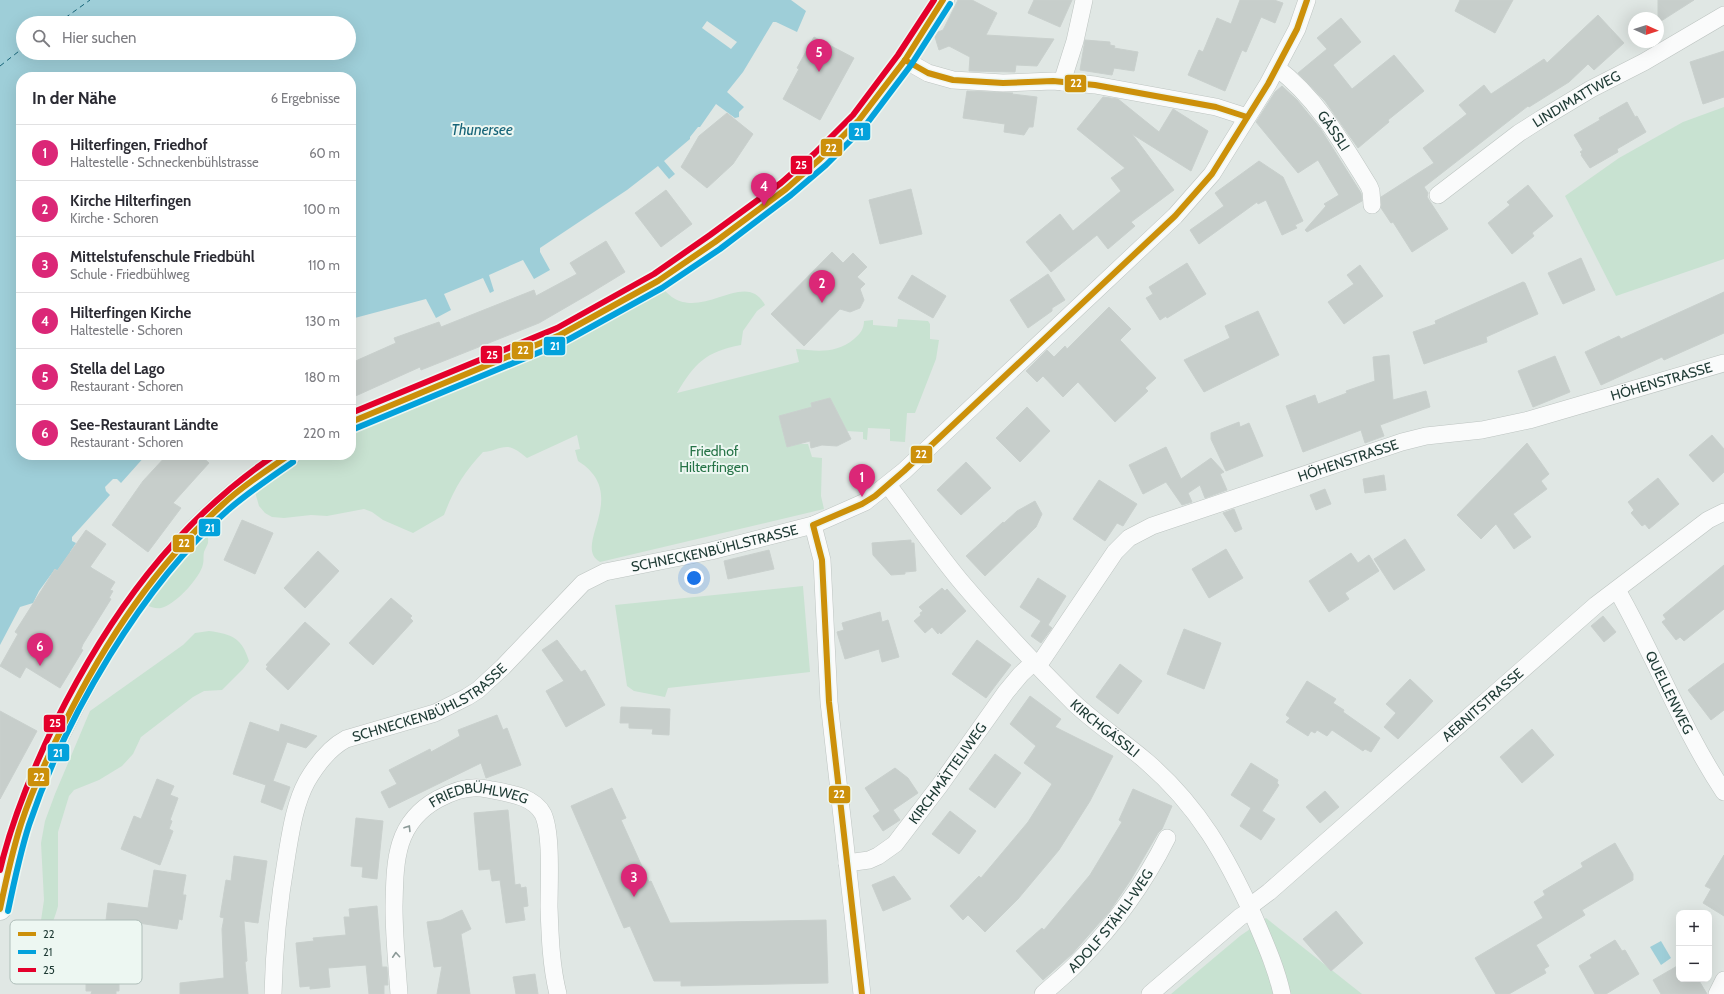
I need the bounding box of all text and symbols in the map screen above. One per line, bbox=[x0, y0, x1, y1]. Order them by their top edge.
north arrow bbox=[1628, 12, 1664, 48]
search box bbox=[16, 16, 356, 60]
icon: search bbox=[30, 27, 52, 49]
text: Hier suchen bbox=[62, 29, 137, 47]
pin: 5 bbox=[806, 39, 832, 72]
street label: LINDIMATTWEG bbox=[1529, 66, 1624, 131]
line badge: 22 bbox=[1064, 74, 1087, 93]
text: 22 bbox=[1070, 76, 1082, 90]
text: In der Nähe bbox=[32, 88, 116, 108]
text: 6 Ergebnisse bbox=[271, 90, 340, 106]
street label: GÄSSLI bbox=[1314, 107, 1354, 154]
water label: Thunersee bbox=[451, 121, 513, 139]
line badge: 21 bbox=[848, 122, 871, 141]
text: 21 bbox=[854, 125, 864, 139]
text: Hilterfingen, Friedhof bbox=[70, 136, 208, 154]
line badge: 22 bbox=[820, 138, 843, 157]
text: 22 bbox=[825, 141, 837, 155]
text: 1 bbox=[43, 145, 47, 161]
text: 60 m bbox=[309, 145, 340, 161]
text: Haltestelle · Schneckenbühlstrasse bbox=[70, 154, 259, 170]
line badge: 25 bbox=[790, 155, 813, 175]
text: 25 bbox=[795, 158, 807, 172]
pin: 4 bbox=[751, 173, 777, 206]
text: Kirche Hilterfingen bbox=[70, 192, 191, 210]
text: 2 bbox=[42, 201, 48, 217]
text: 100 m bbox=[303, 201, 340, 217]
text: Kirche · Schoren bbox=[70, 210, 158, 226]
text: Mittelstufenschule Friedbühl bbox=[70, 248, 255, 266]
text: 3 bbox=[41, 257, 49, 273]
text: 110 m bbox=[308, 257, 340, 273]
text: Schule · Friedbühlweg bbox=[70, 266, 189, 282]
pin: 2 bbox=[809, 270, 835, 303]
text: Hilterfingen Kirche bbox=[70, 304, 191, 322]
text: 4 bbox=[41, 313, 49, 329]
text: 130 m bbox=[305, 313, 340, 329]
text: Haltestelle · Schoren bbox=[70, 322, 183, 338]
line badge: 21 bbox=[543, 336, 566, 356]
text: 21 bbox=[550, 339, 560, 353]
line badge: 22 bbox=[511, 341, 534, 360]
text: 22 bbox=[517, 343, 529, 357]
line badge: 25 bbox=[480, 345, 503, 364]
text: 25 bbox=[486, 348, 498, 362]
street label: HÖHENSTRASSE bbox=[1608, 358, 1714, 405]
text: Stella del Lago bbox=[70, 360, 165, 378]
text: 5 bbox=[42, 369, 48, 385]
text: 180 m bbox=[304, 369, 340, 385]
text: Restaurant · Schoren bbox=[70, 378, 183, 394]
text: See-Restaurant Ländte bbox=[70, 416, 218, 434]
text: 6 bbox=[41, 425, 49, 441]
text: 220 m bbox=[303, 425, 340, 441]
text: Restaurant · Schoren bbox=[70, 434, 183, 450]
street label: HÖHENSTRASSE bbox=[1295, 435, 1401, 485]
park label: Friedhof Hilterfingen bbox=[679, 442, 749, 476]
line badge: 22 bbox=[910, 445, 933, 464]
text: 22 bbox=[915, 447, 927, 461]
pin: 1 bbox=[849, 464, 875, 497]
line badge: 21 bbox=[198, 518, 221, 537]
street label: SCHNECKENBÜHLSTRASSE bbox=[629, 520, 800, 576]
text: 21 bbox=[205, 521, 215, 535]
line badge: 22 bbox=[172, 534, 195, 553]
text: 22 bbox=[178, 536, 190, 550]
your location bbox=[684, 568, 704, 588]
pin: 6 bbox=[27, 633, 53, 666]
street label: QUELLENWEG bbox=[1641, 648, 1697, 737]
street label: SCHNECKENBÜHLSTRASSE bbox=[350, 659, 511, 746]
street label: AEBNITSTRASSE bbox=[1438, 664, 1527, 745]
street label: KIRCHGÄSSLI bbox=[1067, 695, 1143, 761]
line badge: 25 bbox=[43, 714, 66, 733]
text: 25 bbox=[49, 716, 61, 730]
street label: KIRCHMÄTTELIWEG bbox=[905, 719, 990, 828]
line badge: 21 bbox=[47, 743, 70, 762]
text: 21 bbox=[53, 746, 63, 760]
line badge: 22 bbox=[27, 767, 50, 787]
text: 22 bbox=[33, 770, 45, 784]
street label: FRIEDBÜHLWEG bbox=[425, 779, 531, 811]
line badge: 22 bbox=[828, 785, 851, 804]
text: 22 bbox=[833, 787, 845, 801]
one-way arrow bbox=[403, 825, 411, 832]
pin: 3 bbox=[621, 864, 647, 897]
street label: ADOLF STÄHLI-WEG bbox=[1064, 866, 1157, 976]
map controls bbox=[1676, 910, 1712, 982]
button: + bbox=[1676, 910, 1712, 946]
legend bbox=[10, 920, 142, 984]
text: 22 bbox=[43, 927, 55, 941]
text: 21 bbox=[43, 945, 52, 959]
button: − bbox=[1676, 946, 1712, 982]
one-way arrow bbox=[391, 952, 400, 958]
text: 25 bbox=[43, 963, 55, 977]

